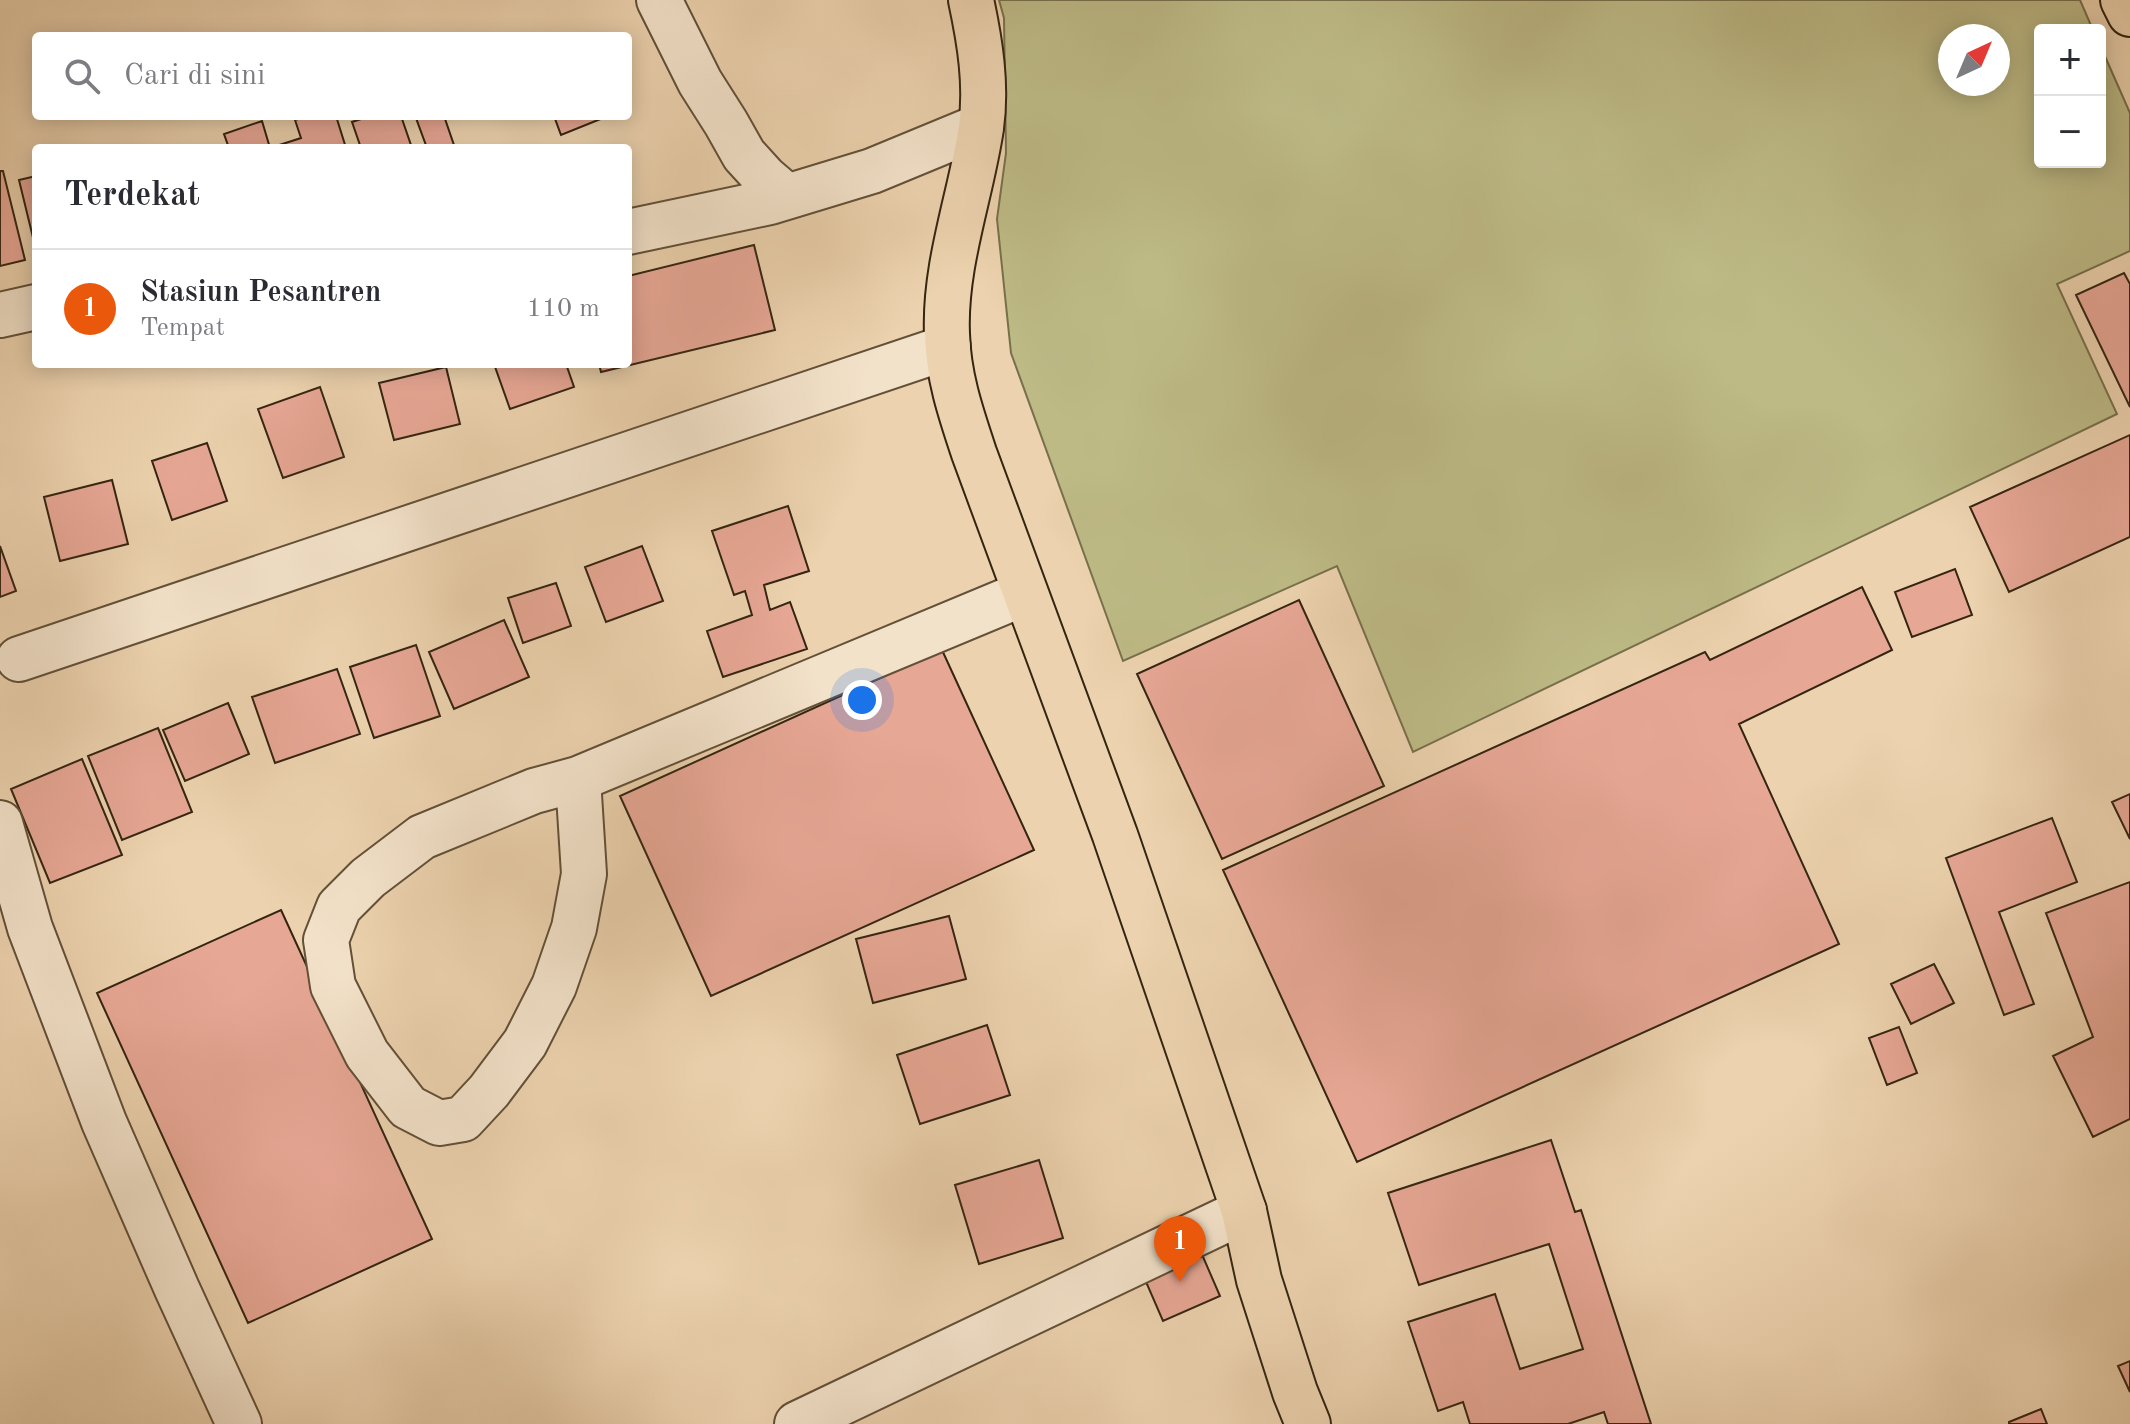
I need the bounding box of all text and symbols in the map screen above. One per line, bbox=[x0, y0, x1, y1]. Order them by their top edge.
north arrow bbox=[1938, 24, 2010, 96]
map controls bbox=[2034, 24, 2106, 168]
button: + bbox=[2034, 24, 2106, 96]
search box bbox=[32, 32, 632, 120]
icon: search bbox=[60, 54, 104, 98]
text: Cari di sini bbox=[124, 61, 265, 91]
button: − bbox=[2034, 96, 2106, 168]
text: Terdekat bbox=[64, 179, 200, 213]
text: Stasiun Pesantren bbox=[140, 278, 381, 308]
text: 1 bbox=[82, 296, 98, 322]
text: 110 m bbox=[527, 296, 600, 322]
text: Tempat bbox=[140, 315, 225, 341]
your location bbox=[842, 680, 882, 720]
pin: 1 bbox=[1154, 1216, 1206, 1282]

